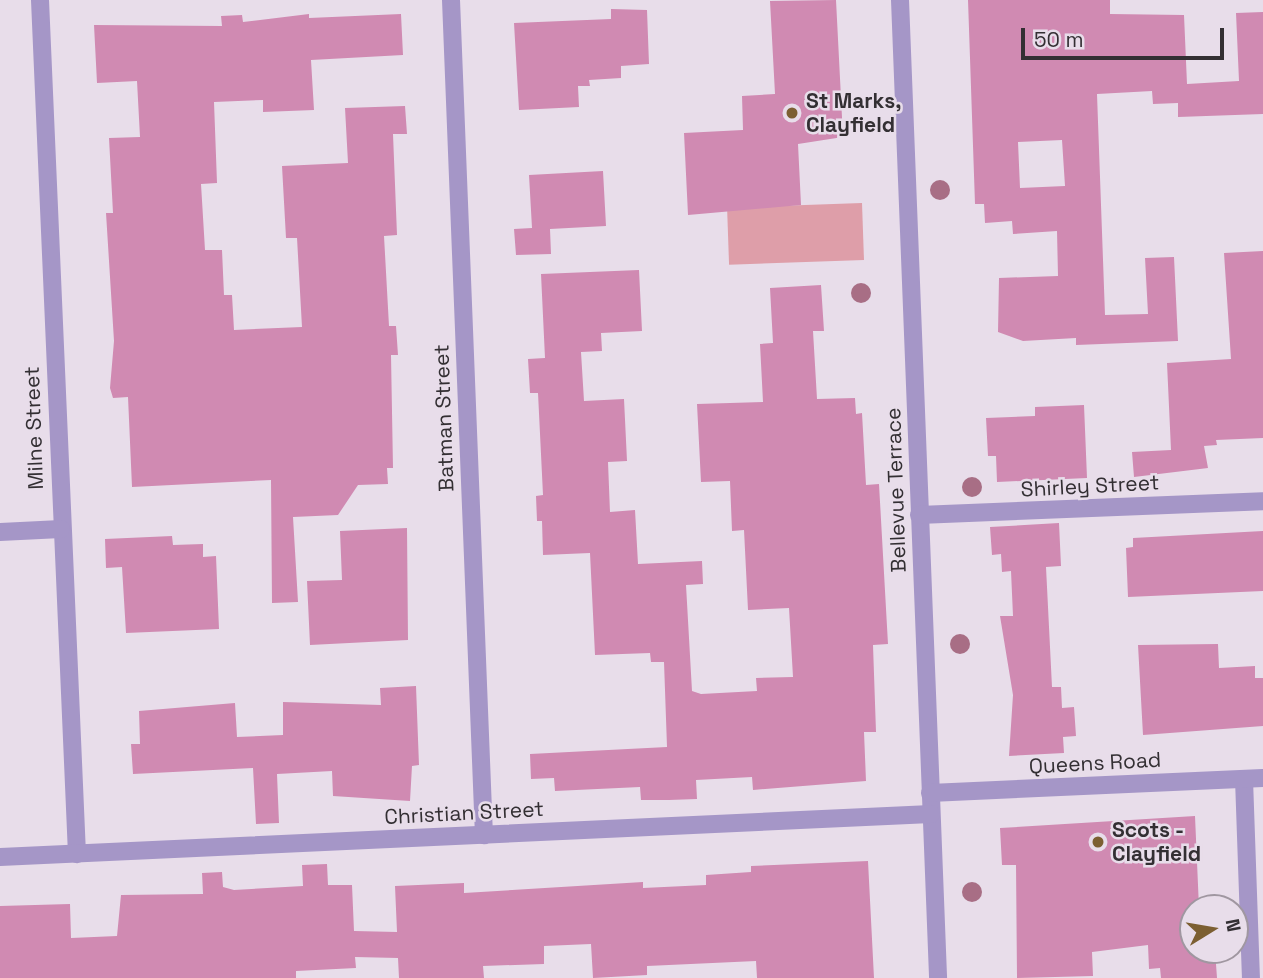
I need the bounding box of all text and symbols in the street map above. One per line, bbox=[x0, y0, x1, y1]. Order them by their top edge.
scale bar bbox=[1025, 14, 1228, 58]
text: 50 m bbox=[1034, 26, 1084, 53]
place label: St Marks, Clayfield bbox=[806, 88, 901, 138]
marker: St Marks, Clayfield bbox=[784, 105, 800, 121]
street label: Batman Street bbox=[429, 344, 459, 492]
street label: Milne Street bbox=[19, 366, 49, 490]
street label: Bellevue Terrace bbox=[881, 407, 911, 573]
street label: Shirley Street bbox=[1020, 470, 1160, 502]
street label: Queens Road bbox=[1028, 747, 1162, 779]
street label: Christian Street bbox=[384, 796, 544, 830]
place label: Scots - Clayfield bbox=[1112, 817, 1201, 867]
marker: Scots - Clayfield bbox=[1090, 834, 1106, 850]
north arrow bbox=[1179, 894, 1249, 964]
text: N bbox=[1220, 917, 1247, 934]

